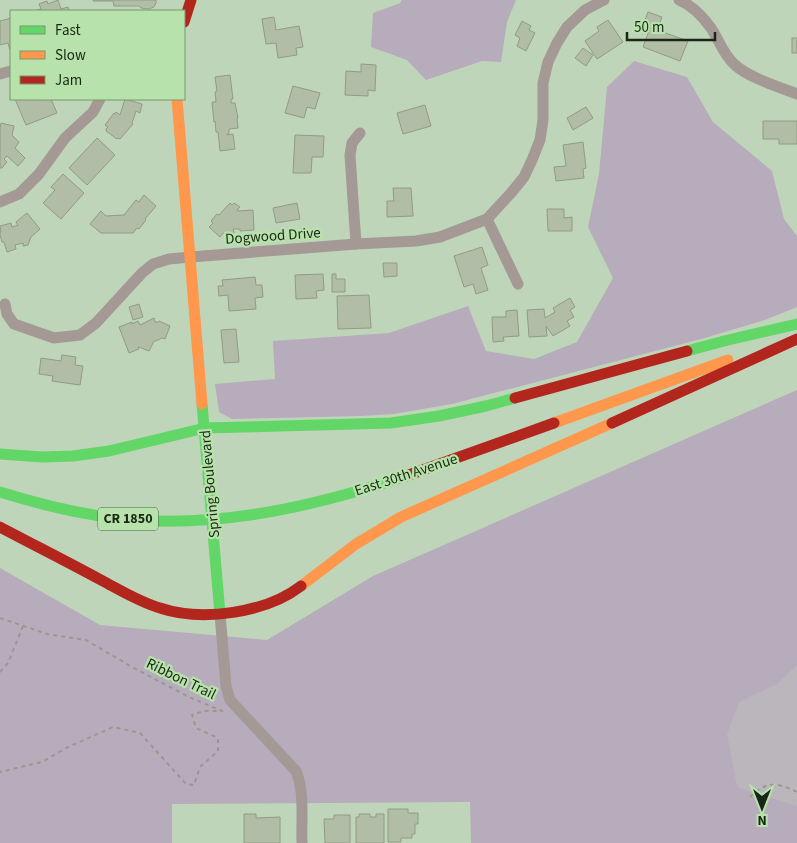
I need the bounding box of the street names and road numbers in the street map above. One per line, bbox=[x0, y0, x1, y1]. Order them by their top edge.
street label: Dogwood Drive bbox=[225, 222, 321, 250]
street label: Spring Boulevard bbox=[195, 429, 225, 539]
street label: East 30th Avenue bbox=[352, 448, 460, 502]
road number: CR 1850 bbox=[98, 508, 158, 530]
street label: Ribbon Trail bbox=[143, 653, 220, 705]

